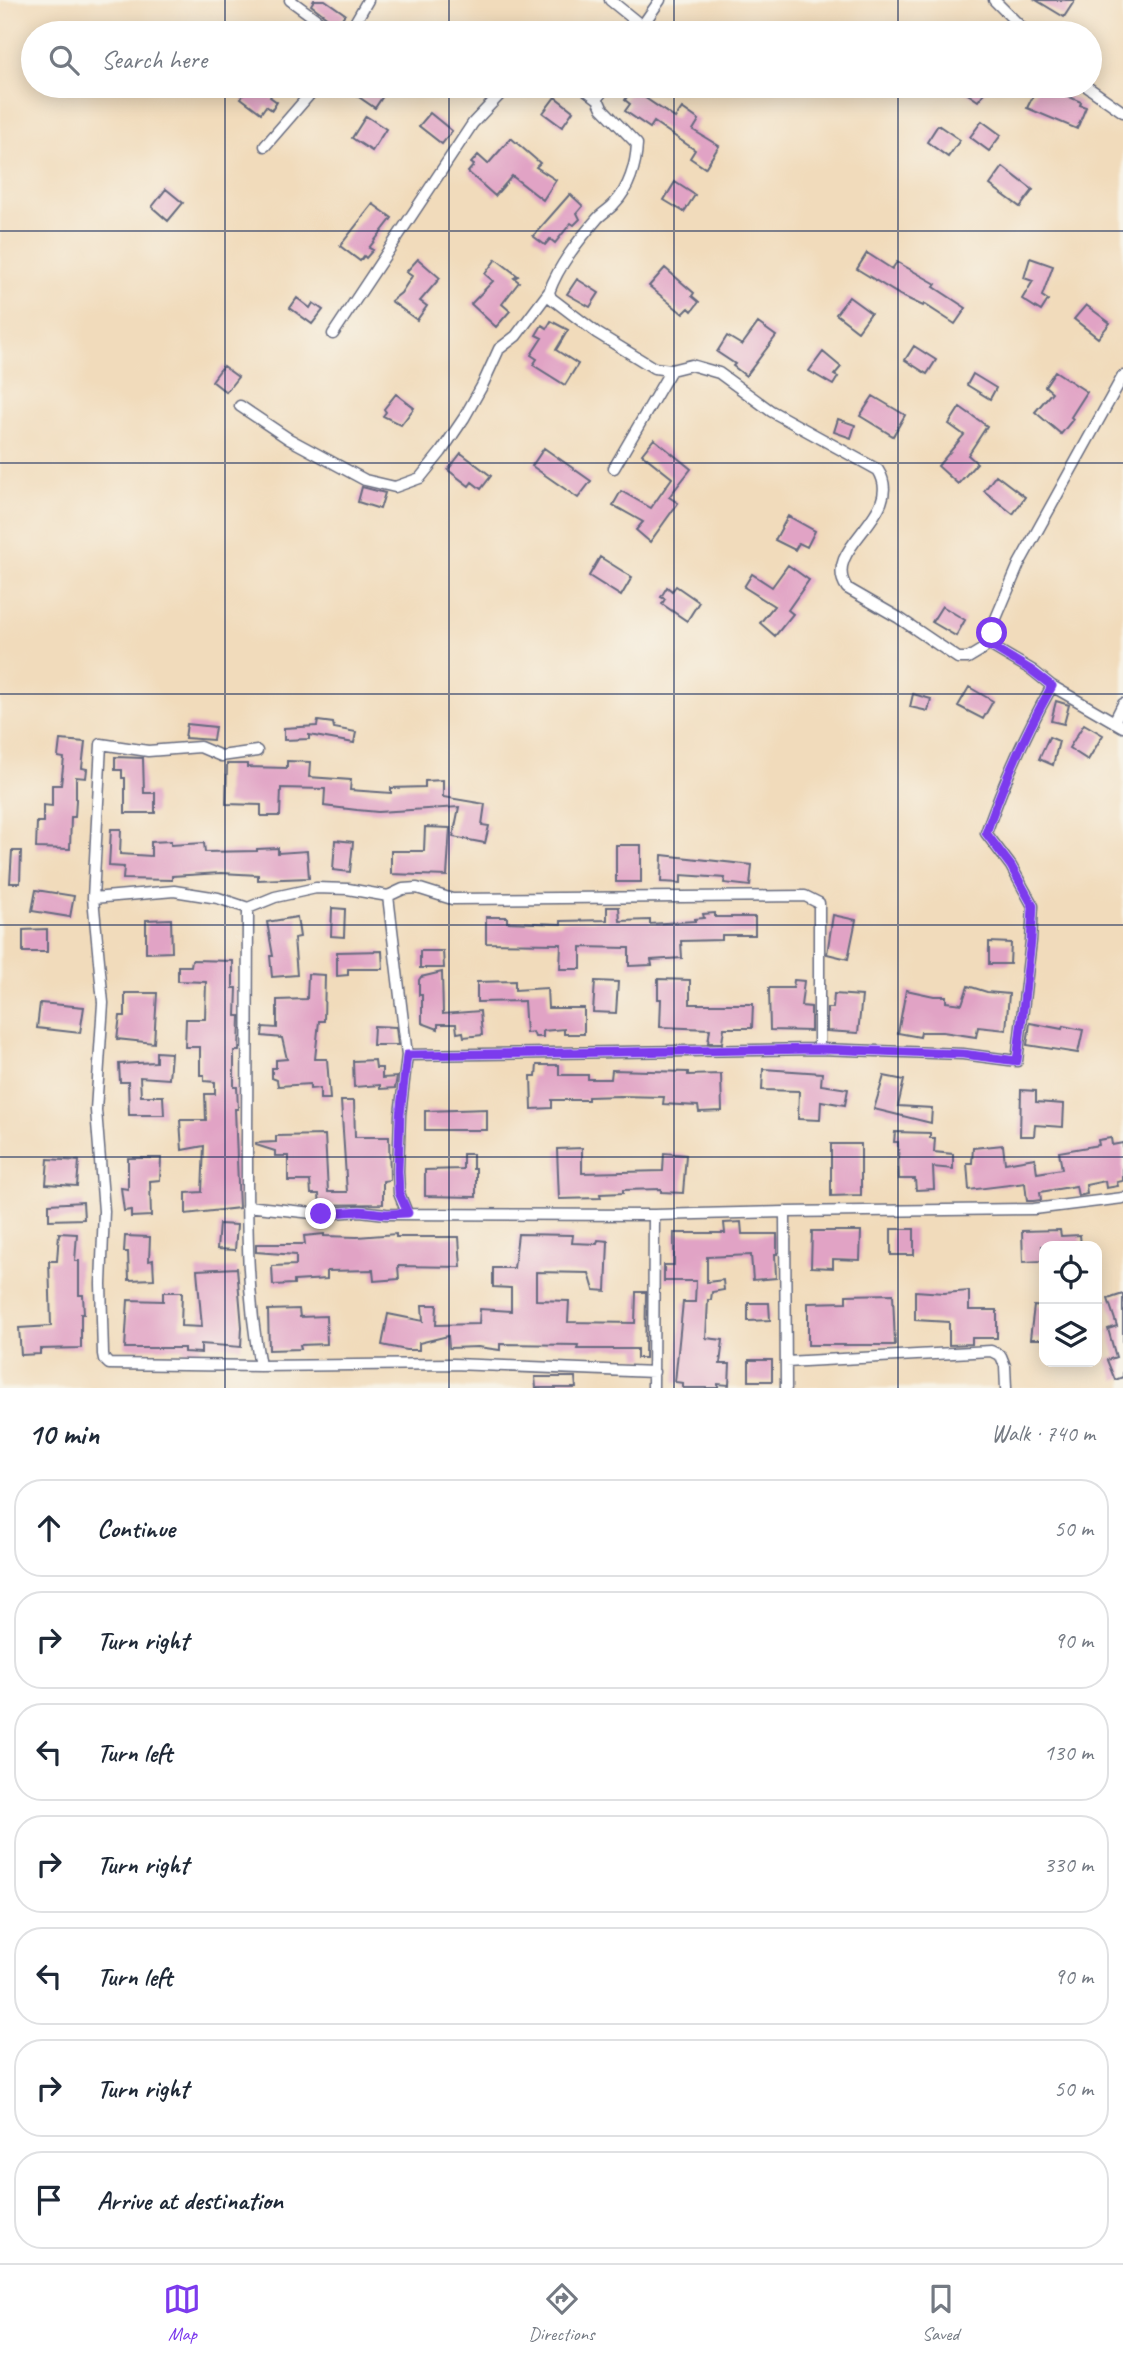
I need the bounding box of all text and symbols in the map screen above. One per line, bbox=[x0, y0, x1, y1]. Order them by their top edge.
search box bbox=[21, 21, 1102, 98]
icon: search bbox=[45, 41, 83, 79]
text: Search here bbox=[101, 43, 207, 76]
route start bbox=[976, 617, 1007, 648]
route end bbox=[305, 1198, 336, 1229]
map controls bbox=[1039, 1241, 1102, 1367]
button: locate bbox=[1039, 1241, 1102, 1304]
button: layers bbox=[1039, 1304, 1102, 1367]
text: 10 min bbox=[28, 1415, 99, 1453]
text: Walk · 740 m bbox=[991, 1419, 1095, 1448]
icon: ahead bbox=[30, 1509, 68, 1547]
text: Continue bbox=[97, 1512, 175, 1545]
text: 50 m bbox=[1054, 1514, 1093, 1543]
icon: right bbox=[30, 1621, 68, 1659]
text: Turn right bbox=[97, 1624, 188, 1657]
text: 90 m bbox=[1054, 1626, 1093, 1655]
icon: left bbox=[30, 1733, 68, 1771]
text: Turn left bbox=[97, 1736, 172, 1769]
text: 130 m bbox=[1044, 1738, 1093, 1767]
icon: right bbox=[30, 1845, 68, 1883]
text: Turn right bbox=[97, 1848, 188, 1881]
text: 330 m bbox=[1044, 1850, 1093, 1879]
icon: left bbox=[30, 1957, 68, 1995]
text: Turn left bbox=[97, 1960, 172, 1993]
text: 90 m bbox=[1054, 1962, 1093, 1991]
icon: right bbox=[30, 2069, 68, 2107]
text: Turn right bbox=[97, 2072, 188, 2105]
text: 50 m bbox=[1054, 2074, 1093, 2103]
icon: arrive bbox=[30, 2181, 68, 2219]
text: Arrive at destination bbox=[97, 2184, 283, 2217]
tab: Map bbox=[163, 2280, 201, 2346]
tab: Directions bbox=[528, 2280, 595, 2346]
tab: Saved bbox=[922, 2280, 960, 2346]

